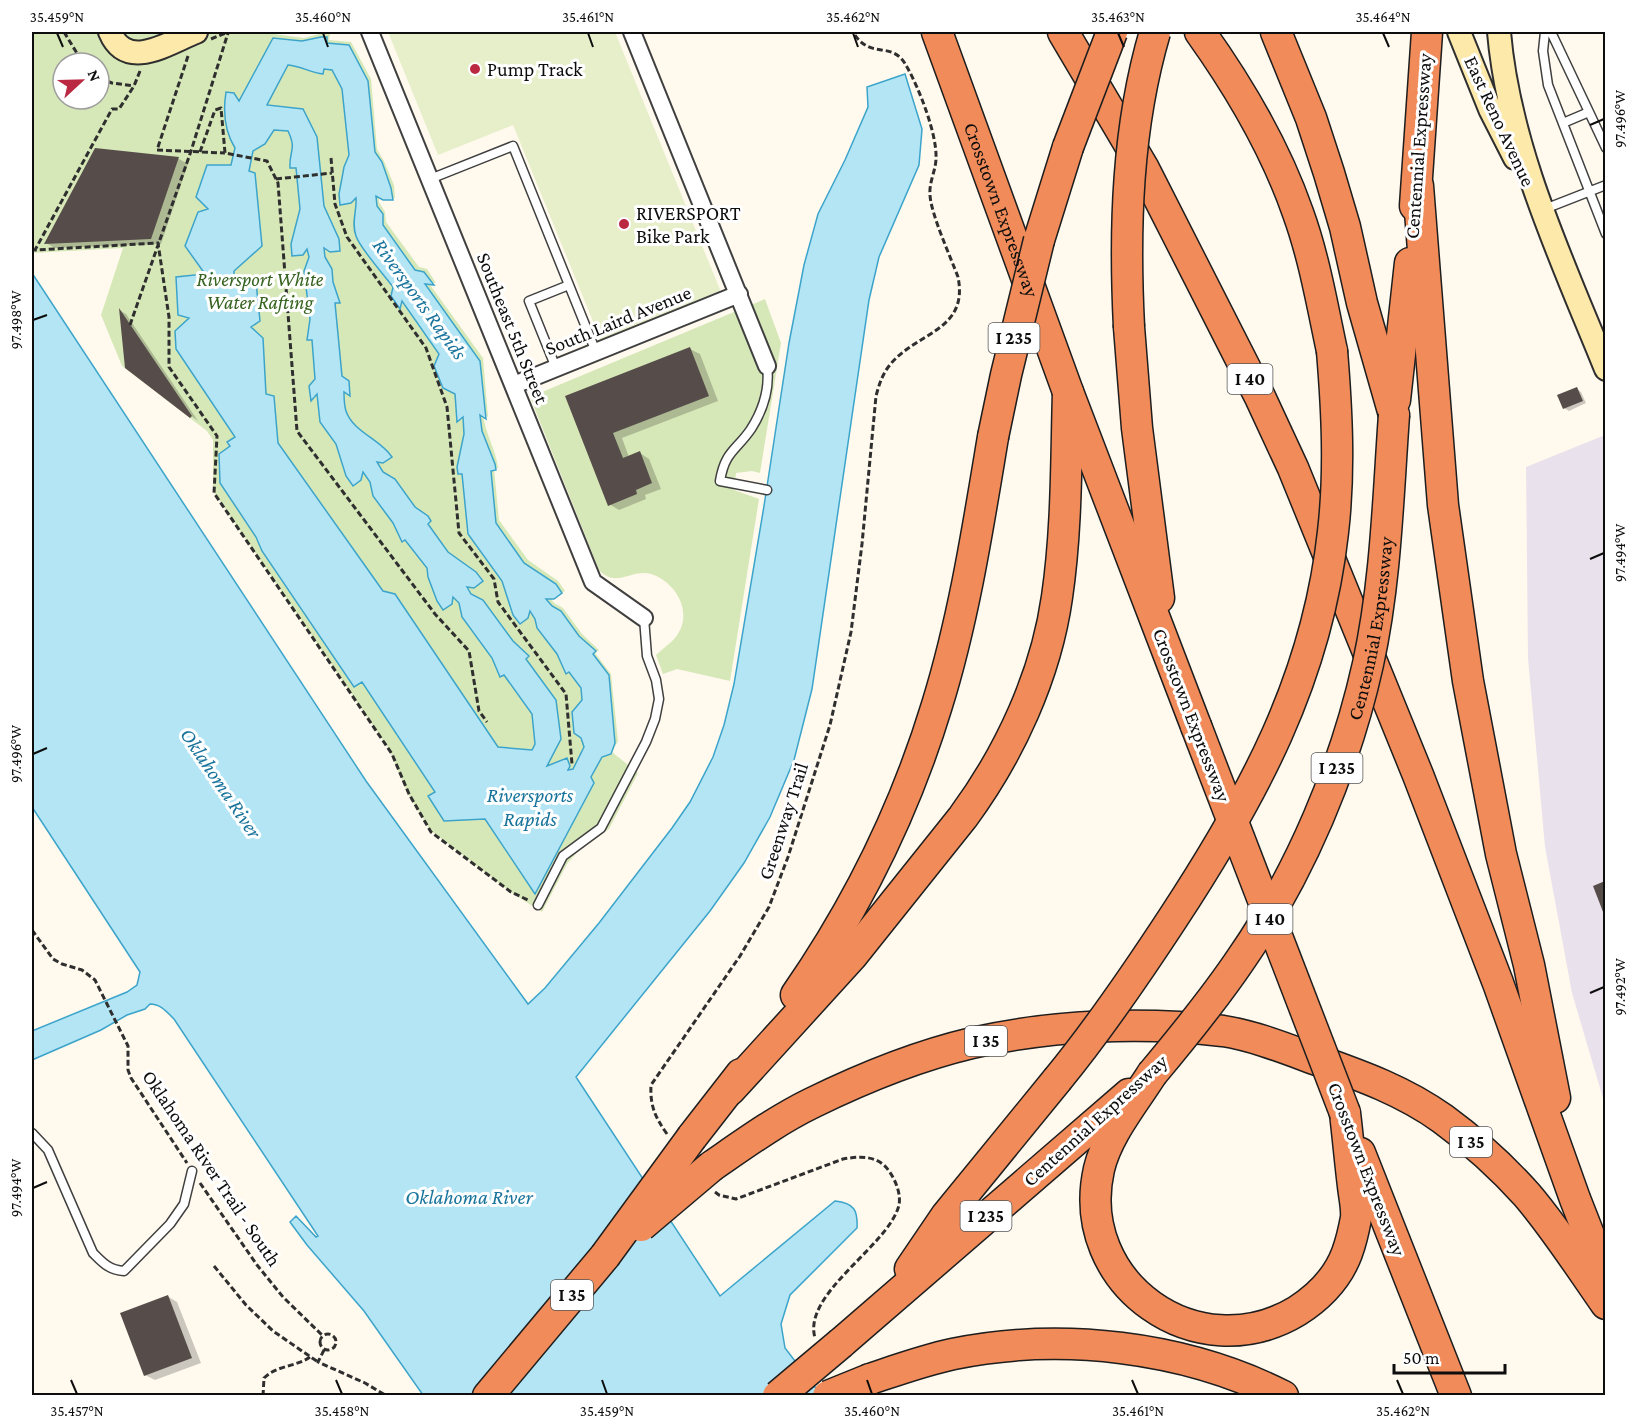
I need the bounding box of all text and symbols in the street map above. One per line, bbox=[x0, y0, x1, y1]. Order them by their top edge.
text: 35.459°N bbox=[30, 9, 84, 25]
text: 35.460°N bbox=[295, 9, 351, 25]
text: 35.461°N bbox=[562, 9, 614, 25]
text: 35.462°N bbox=[826, 9, 880, 25]
text: 35.463°N bbox=[1091, 9, 1145, 25]
text: 35.464°N bbox=[1355, 9, 1411, 25]
north arrow bbox=[51, 51, 111, 111]
street label: Centennial Expressway bbox=[1401, 52, 1437, 240]
street label: East Reno Avenue bbox=[1460, 52, 1540, 190]
place label: Pump Track bbox=[487, 58, 583, 81]
marker: Pump Track bbox=[468, 62, 482, 76]
text: N bbox=[85, 67, 104, 84]
text: 97.496°W bbox=[1612, 90, 1628, 148]
street label: Crosstown Expressway bbox=[960, 119, 1044, 301]
place label: RIVERSPORT Bike Park bbox=[636, 202, 741, 247]
marker: RIVERSPORT Bike Park bbox=[617, 217, 631, 231]
water label: Riversports Rapids bbox=[368, 234, 472, 365]
street label: Southeast 5th Street bbox=[473, 249, 553, 407]
park label: Riversport White Water Rafting bbox=[197, 268, 324, 314]
street label: South Laird Avenue bbox=[542, 281, 694, 359]
text: 97.498°W bbox=[8, 290, 24, 349]
road number: I 235 bbox=[988, 323, 1040, 353]
road number: I 40 bbox=[1228, 364, 1272, 394]
text: 97.494°W bbox=[1612, 524, 1628, 582]
street label: Centennial Expressway bbox=[1343, 535, 1398, 723]
street label: Crosstown Expressway bbox=[1148, 625, 1236, 806]
water label: Oklahoma River bbox=[175, 723, 267, 843]
text: 97.496°W bbox=[8, 725, 24, 783]
road number: I 235 bbox=[1312, 753, 1362, 783]
street label: Greenway Trail bbox=[754, 760, 813, 883]
water label: Riversports Rapids bbox=[487, 783, 574, 831]
road number: I 40 bbox=[1248, 904, 1292, 934]
text: 97.492°W bbox=[1612, 958, 1628, 1016]
road number: I 35 bbox=[965, 1026, 1007, 1056]
street label: Centennial Expressway bbox=[1019, 1049, 1173, 1191]
street label: Oklahoma River Trail - South bbox=[138, 1066, 286, 1270]
street label: Crosstown Expressway bbox=[1323, 1079, 1411, 1260]
road number: I 35 bbox=[1450, 1127, 1492, 1157]
text: 97.494°W bbox=[8, 1159, 24, 1217]
water label: Oklahoma River bbox=[405, 1185, 534, 1209]
road number: I 235 bbox=[960, 1201, 1012, 1231]
road number: I 35 bbox=[551, 1280, 593, 1310]
scale bar bbox=[1394, 1337, 1505, 1375]
text: 50 m bbox=[1403, 1348, 1440, 1368]
text: 35.457°N bbox=[50, 1403, 104, 1419]
text: 35.458°N bbox=[315, 1403, 370, 1419]
text: 35.459°N bbox=[580, 1403, 634, 1419]
text: 35.460°N bbox=[844, 1403, 900, 1419]
text: 35.461°N bbox=[1112, 1403, 1164, 1419]
text: 35.462°N bbox=[1376, 1403, 1430, 1419]

